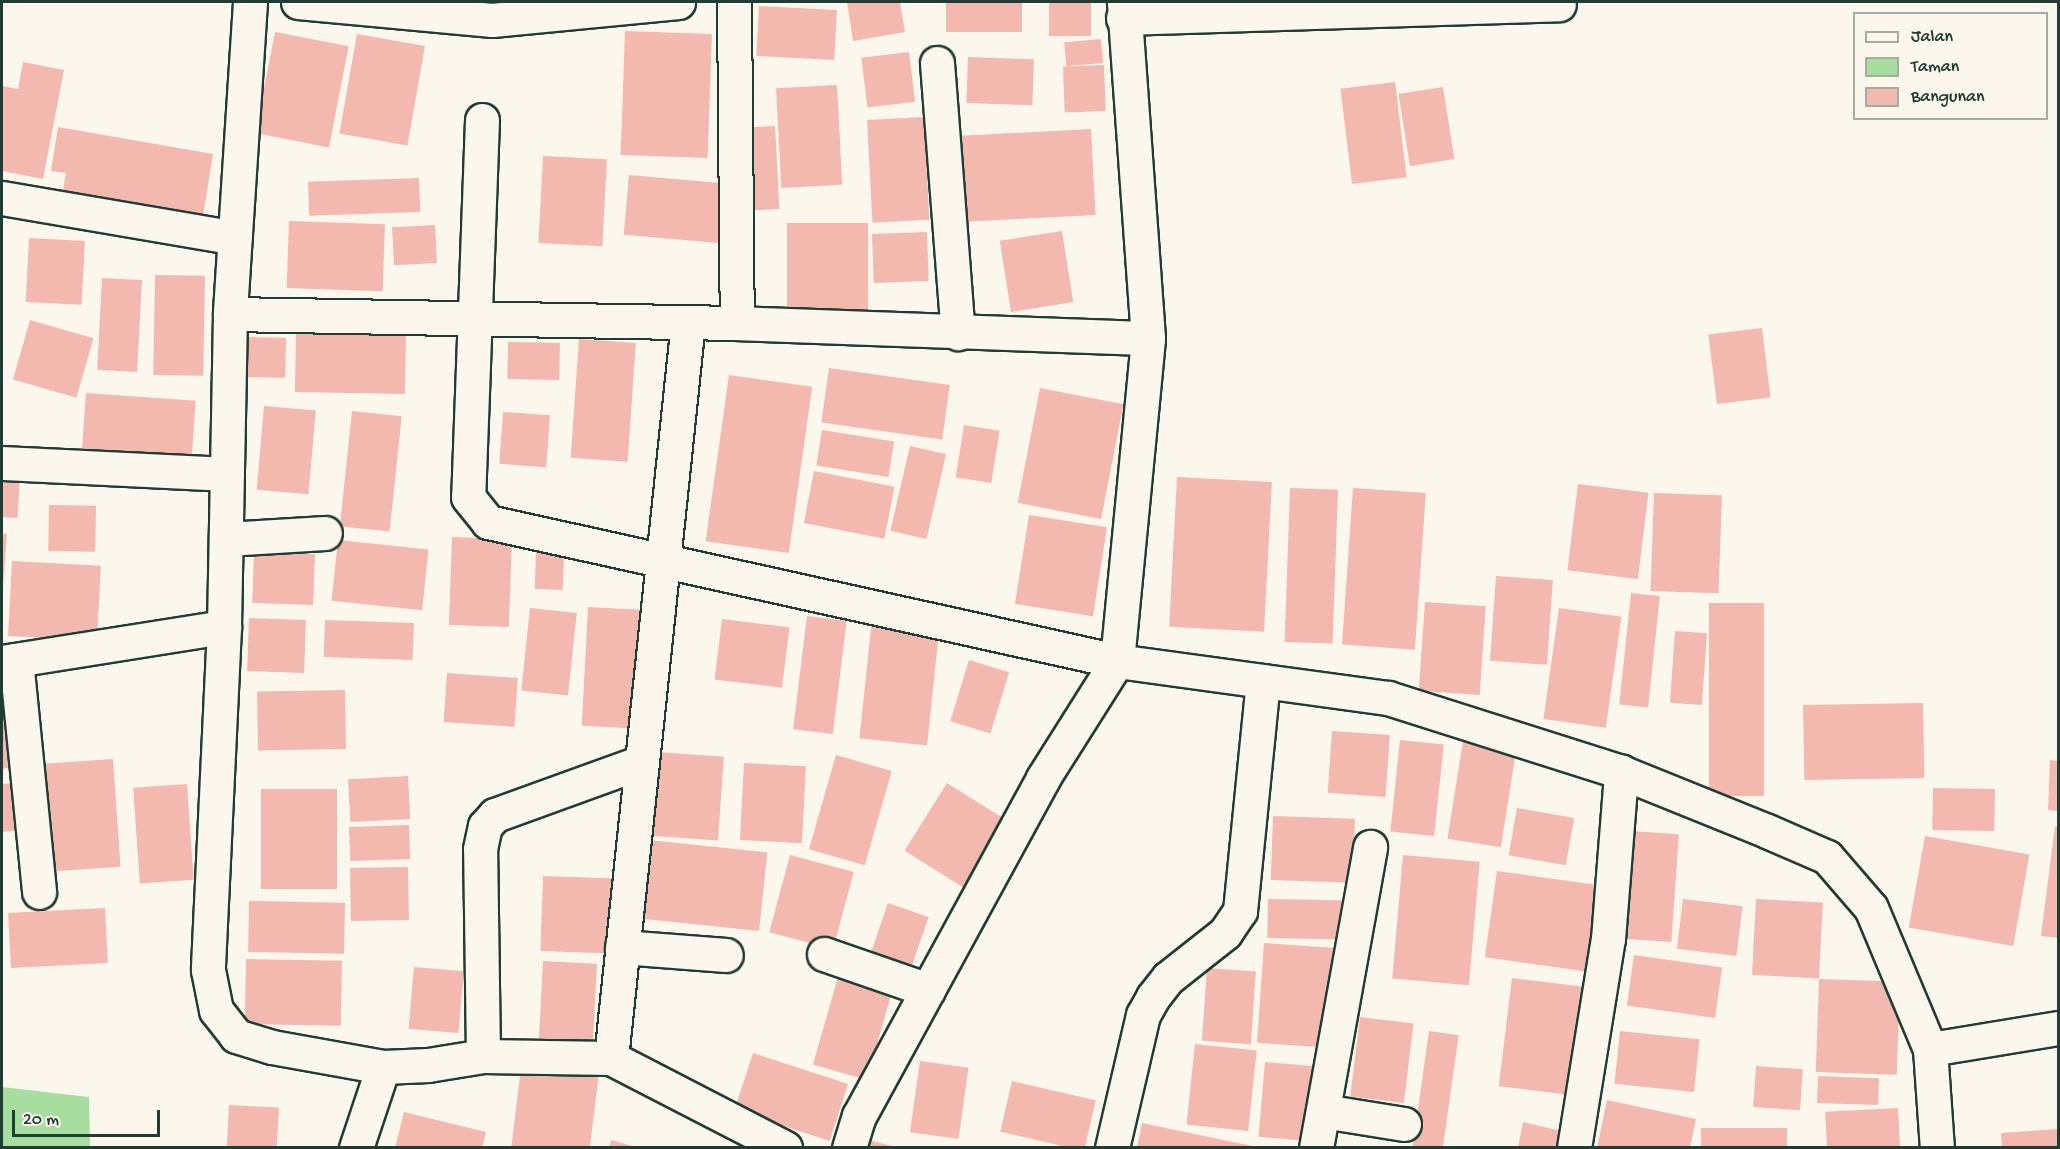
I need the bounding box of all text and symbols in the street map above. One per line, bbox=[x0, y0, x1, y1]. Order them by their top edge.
legend bbox=[1853, 12, 2048, 120]
text: Jalan bbox=[1911, 27, 1953, 48]
text: Taman bbox=[1911, 57, 1959, 78]
text: Bangunan bbox=[1911, 87, 1985, 108]
scale bar bbox=[15, 1098, 164, 1136]
text: 20 m bbox=[23, 1110, 59, 1131]

